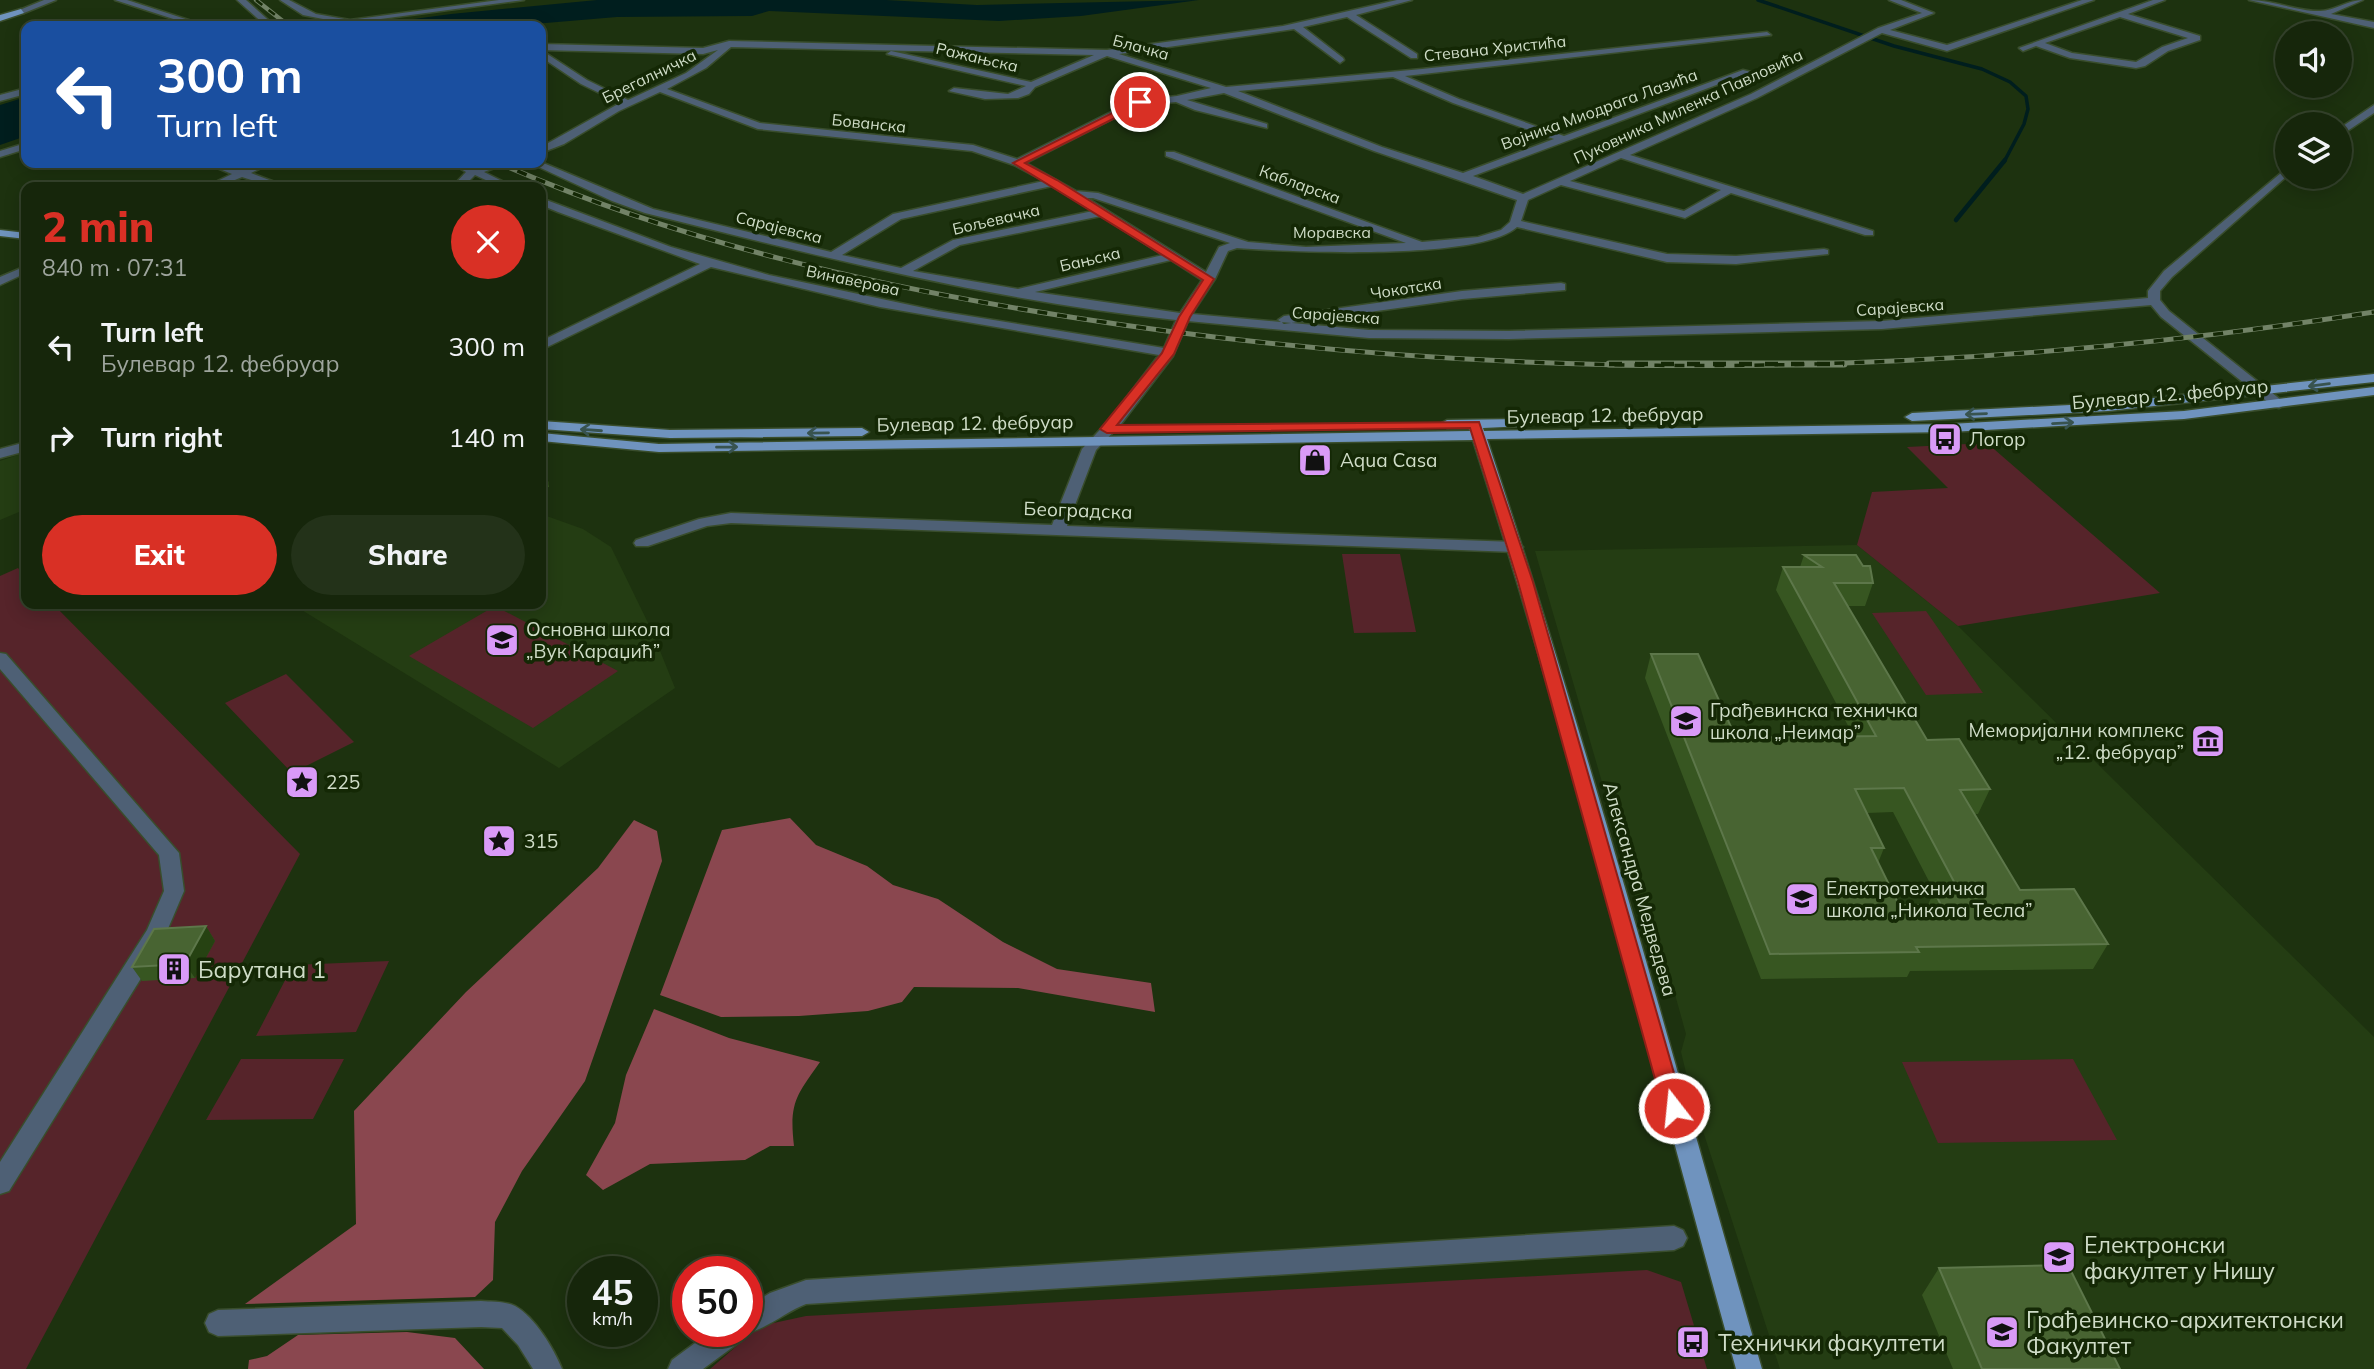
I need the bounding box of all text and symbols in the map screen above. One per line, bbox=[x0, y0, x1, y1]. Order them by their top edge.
map controls bbox=[2275, 21, 2352, 189]
button: sound bbox=[2275, 21, 2352, 98]
street label: Блачка bbox=[1111, 30, 1171, 64]
street label: Стевана Христића bbox=[1423, 31, 1567, 65]
street label: Ражањска bbox=[934, 38, 1020, 76]
text: 300 m bbox=[157, 44, 303, 105]
street label: Пуковника Миленка Павловића bbox=[1570, 44, 1806, 168]
street label: Брегалничка bbox=[599, 45, 699, 107]
icon: left bbox=[42, 49, 133, 140]
street label: Војника Миодрага Лазића bbox=[1498, 64, 1700, 154]
pin bbox=[1110, 72, 1170, 132]
icon: arrive bbox=[1121, 83, 1159, 121]
text: Turn left bbox=[157, 105, 277, 145]
street label: Бованска bbox=[831, 109, 907, 137]
button: layers bbox=[2275, 112, 2352, 189]
street label: Кабларска bbox=[1257, 160, 1343, 208]
street label: Бољевачка bbox=[950, 199, 1042, 239]
text: 2 min bbox=[42, 200, 155, 253]
button: close bbox=[451, 205, 525, 279]
street label: Сарајевска bbox=[734, 207, 824, 247]
street label: Моравска bbox=[1293, 222, 1371, 242]
street label: Бањска bbox=[1058, 242, 1122, 276]
text: 840 m · 07:31 bbox=[42, 253, 187, 282]
street label: Винаверова bbox=[804, 260, 902, 300]
street label: Чокотска bbox=[1369, 272, 1443, 304]
street label: Сарајевска bbox=[1855, 294, 1945, 320]
street label: Сарајевска bbox=[1291, 302, 1381, 328]
text: Turn left bbox=[101, 316, 203, 349]
icon: left bbox=[42, 328, 80, 366]
text: 300 m bbox=[449, 330, 525, 363]
text: Булевар 12. фебруар bbox=[101, 349, 339, 378]
street label: Булевар 12. фебруар bbox=[2071, 373, 2269, 415]
one-way arrow bbox=[2308, 379, 2331, 392]
street label: Булевар 12. фебруар bbox=[1506, 401, 1704, 429]
one-way arrow bbox=[1965, 408, 1988, 421]
street label: Булевар 12. фебруар bbox=[876, 409, 1074, 437]
one-way arrow bbox=[2051, 417, 2074, 430]
icon: right bbox=[42, 419, 80, 457]
bus stop icon: Логор bbox=[1926, 420, 1964, 458]
text: Turn right bbox=[101, 421, 222, 454]
text: 140 m bbox=[449, 421, 525, 454]
one-way arrow bbox=[580, 423, 603, 436]
one-way arrow bbox=[807, 426, 830, 440]
place label: Логор bbox=[1969, 427, 2026, 451]
one-way arrow bbox=[715, 440, 738, 453]
shop icon: Aqua Casa bbox=[1296, 441, 1334, 479]
place label: Aqua Casa bbox=[1340, 448, 1438, 472]
street label: Београдска bbox=[1023, 496, 1133, 524]
button: Exit bbox=[42, 515, 277, 595]
button: Share bbox=[291, 515, 525, 595]
place label: Основна школа „Вук Караџић” bbox=[526, 617, 671, 663]
school or university icon: Основна школа „Вук Караџић” bbox=[483, 621, 521, 659]
place label: Грађевинска техничка школа „Неимар” bbox=[1710, 698, 1918, 744]
school or university icon: Грађевинска техничка школа „Неимар” bbox=[1667, 702, 1705, 740]
place label: Меморијални комплекс „12. фебруар” bbox=[1969, 718, 2184, 764]
museum icon: Меморијални комплекс „12. фебруар” bbox=[2189, 722, 2227, 760]
place icon: 225 bbox=[283, 763, 321, 801]
place label: 225 bbox=[326, 770, 360, 794]
street label: Александра Медведева bbox=[1598, 779, 1682, 999]
place icon: 315 bbox=[480, 822, 518, 860]
place label: 315 bbox=[524, 829, 558, 853]
place label: Електротехничка школа „Никола Тесла” bbox=[1826, 876, 2033, 922]
school or university icon: Електротехничка школа „Никола Тесла” bbox=[1783, 880, 1821, 918]
building icon: Барутана 1 bbox=[155, 950, 193, 988]
place label: Барутана 1 bbox=[198, 955, 326, 984]
position arrow bbox=[1637, 1071, 1711, 1145]
place label: Електронски факултет у Нишу bbox=[2084, 1230, 2276, 1285]
school or university icon: Електронски факултет у Нишу bbox=[2040, 1238, 2078, 1276]
speed limit sign: 50 bbox=[672, 1256, 763, 1347]
text: 45 bbox=[591, 1270, 634, 1314]
place label: Грађевинско-архитектонски Факултет bbox=[2026, 1305, 2344, 1360]
text: km/h bbox=[592, 1307, 633, 1330]
school or university icon: Грађевинско-архитектонски Факултет bbox=[1983, 1313, 2021, 1351]
bus stop icon: Технички факултети bbox=[1674, 1323, 1712, 1361]
place label: Технички факултети bbox=[1718, 1328, 1945, 1357]

